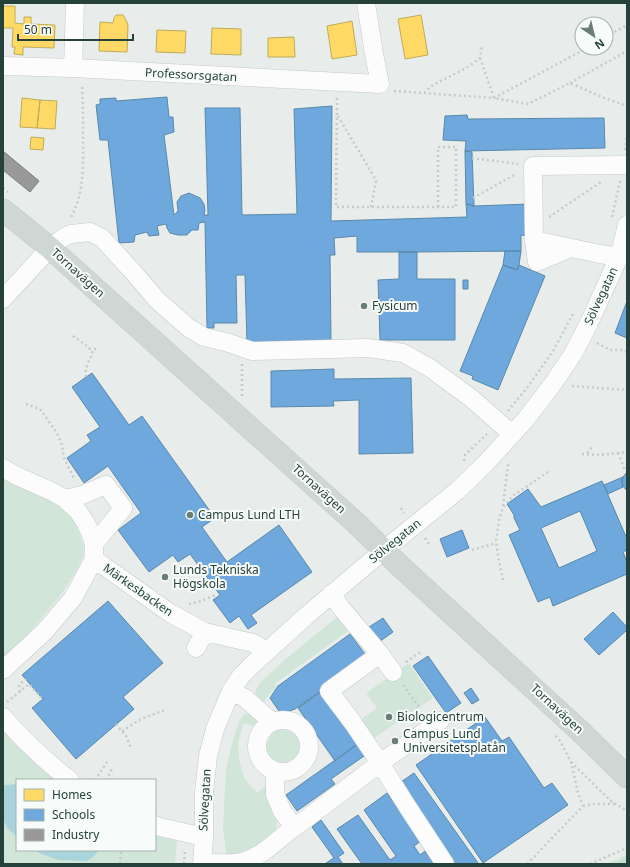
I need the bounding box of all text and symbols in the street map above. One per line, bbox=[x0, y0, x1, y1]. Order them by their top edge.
scale bar bbox=[18, 16, 133, 42]
north arrow bbox=[574, 16, 614, 56]
text: 50 m bbox=[24, 21, 52, 38]
text: N bbox=[592, 36, 608, 53]
street label: Professorsgatan bbox=[145, 64, 238, 85]
street label: Tornavägen bbox=[48, 244, 109, 301]
street label: Sölvegatan bbox=[580, 264, 621, 328]
place label: Fysicum bbox=[372, 297, 418, 314]
marker: Fysicum bbox=[359, 301, 369, 311]
street label: Tornavägen bbox=[289, 460, 350, 517]
place label: Campus Lund LTH bbox=[198, 506, 300, 523]
marker: Campus Lund LTH bbox=[185, 510, 195, 520]
street label: Sölvegatan bbox=[365, 514, 424, 567]
street label: Märkesbacken bbox=[100, 559, 177, 620]
place label: Lunds Tekniska Högskola bbox=[173, 561, 259, 592]
marker: Lunds Tekniska Högskola bbox=[160, 572, 170, 582]
street label: Tornavägen bbox=[527, 680, 587, 738]
place label: Biologicentrum bbox=[397, 708, 484, 725]
marker: Biologicentrum bbox=[384, 712, 394, 722]
place label: Campus Lund Universitetsplatån bbox=[403, 725, 506, 756]
marker: Campus Lund Universitetsplatån bbox=[390, 736, 400, 746]
street label: Sölvegatan bbox=[194, 768, 215, 832]
legend bbox=[16, 779, 156, 851]
text: Homes bbox=[52, 786, 92, 803]
text: Schools bbox=[52, 806, 95, 823]
text: Industry bbox=[52, 826, 100, 843]

